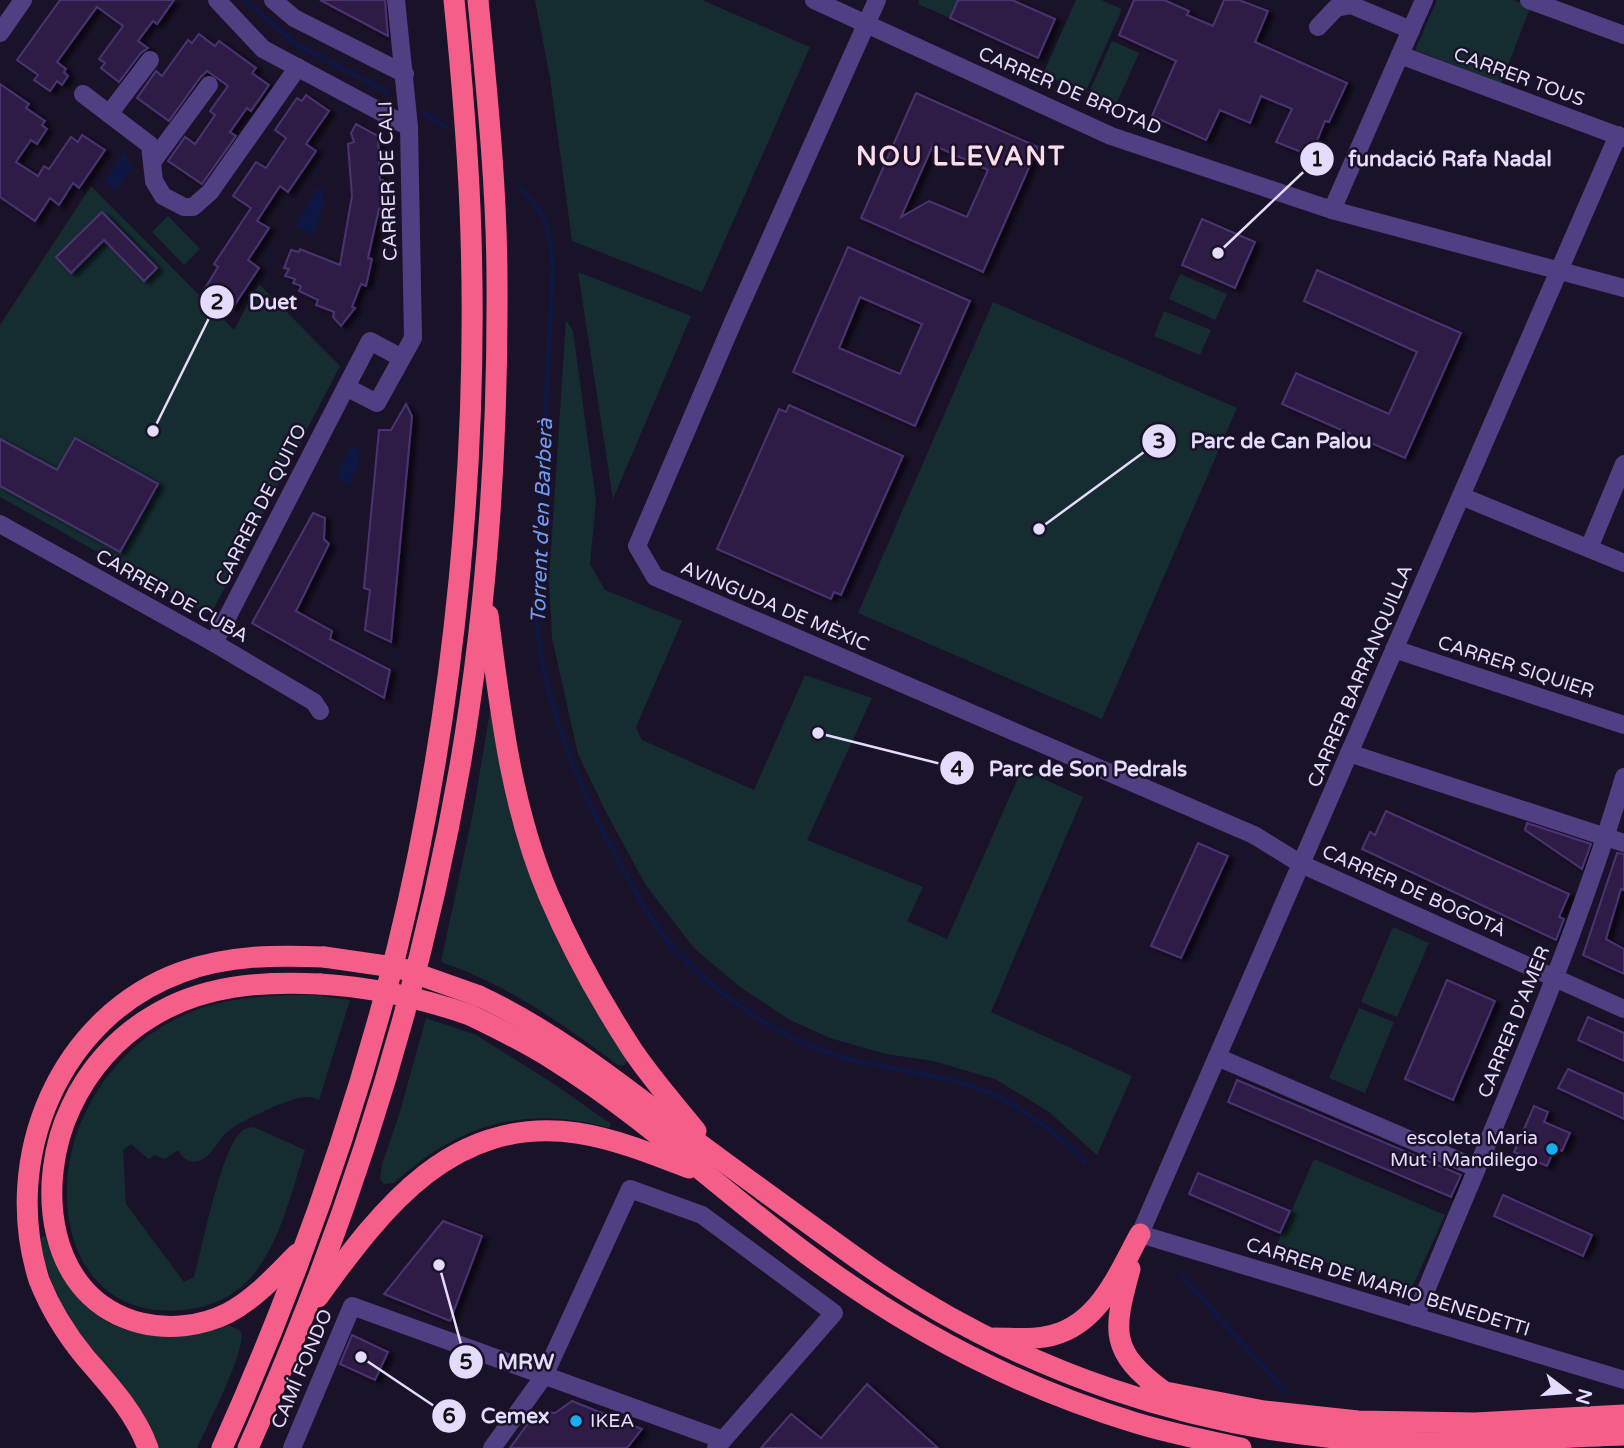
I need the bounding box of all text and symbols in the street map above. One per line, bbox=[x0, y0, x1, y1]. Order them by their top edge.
street label: CARRER DE BROTAD bbox=[975, 42, 1165, 140]
street label: CARRER TOUS bbox=[1451, 43, 1587, 111]
street label: CARRER DE CALI bbox=[374, 101, 402, 261]
callout: fundació Rafa Nadal bbox=[1299, 138, 1566, 180]
district label: NOU LLEVANT bbox=[856, 141, 1066, 172]
text: 1 bbox=[1310, 147, 1324, 172]
text: fundació Rafa Nadal bbox=[1348, 147, 1552, 172]
callout: Duet bbox=[200, 281, 311, 323]
text: 2 bbox=[210, 290, 224, 315]
text: Duet bbox=[249, 290, 297, 315]
water label: Torrent d'en Barberà bbox=[526, 417, 558, 624]
callout: Parc de Can Palou bbox=[1142, 420, 1386, 462]
street label: CARRER DE QUITO bbox=[211, 421, 311, 589]
text: 3 bbox=[1152, 429, 1166, 454]
text: Parc de Can Palou bbox=[1190, 429, 1372, 454]
street label: CARRER DE CUBA bbox=[92, 545, 252, 647]
street label: AVINGUDA DE MÈXIC bbox=[678, 556, 872, 656]
street label: CARRER BARRANQUILLA bbox=[1303, 561, 1417, 791]
street label: CARRER SIQUIER bbox=[1435, 631, 1597, 703]
callout: Parc de Son Pedrals bbox=[939, 747, 1201, 789]
text: 4 bbox=[950, 757, 964, 782]
text: Parc de Son Pedrals bbox=[989, 757, 1187, 782]
street label: CARRER DE BOGOTÀ bbox=[1319, 840, 1510, 941]
street label: CARRER D'AMER bbox=[1474, 943, 1554, 1101]
place label: escoleta Maria Mut i Mandilego bbox=[1390, 1127, 1538, 1171]
marker: escoleta Maria Mut i Mandilego bbox=[1544, 1141, 1560, 1157]
street label: CARRER DE MARIO BENEDETTI bbox=[1243, 1233, 1533, 1341]
street label: CAMÍ FONDO bbox=[266, 1306, 337, 1432]
callout: MRW bbox=[448, 1341, 568, 1383]
text: 5 bbox=[459, 1350, 473, 1375]
text: MRW bbox=[498, 1350, 555, 1375]
north arrow bbox=[1533, 1357, 1603, 1427]
text: N bbox=[1571, 1386, 1596, 1407]
callout: Cemex bbox=[432, 1395, 563, 1437]
text: 6 bbox=[442, 1404, 456, 1429]
text: Cemex bbox=[481, 1404, 549, 1429]
place label: IKEA bbox=[590, 1410, 634, 1432]
marker: IKEA bbox=[568, 1413, 584, 1429]

